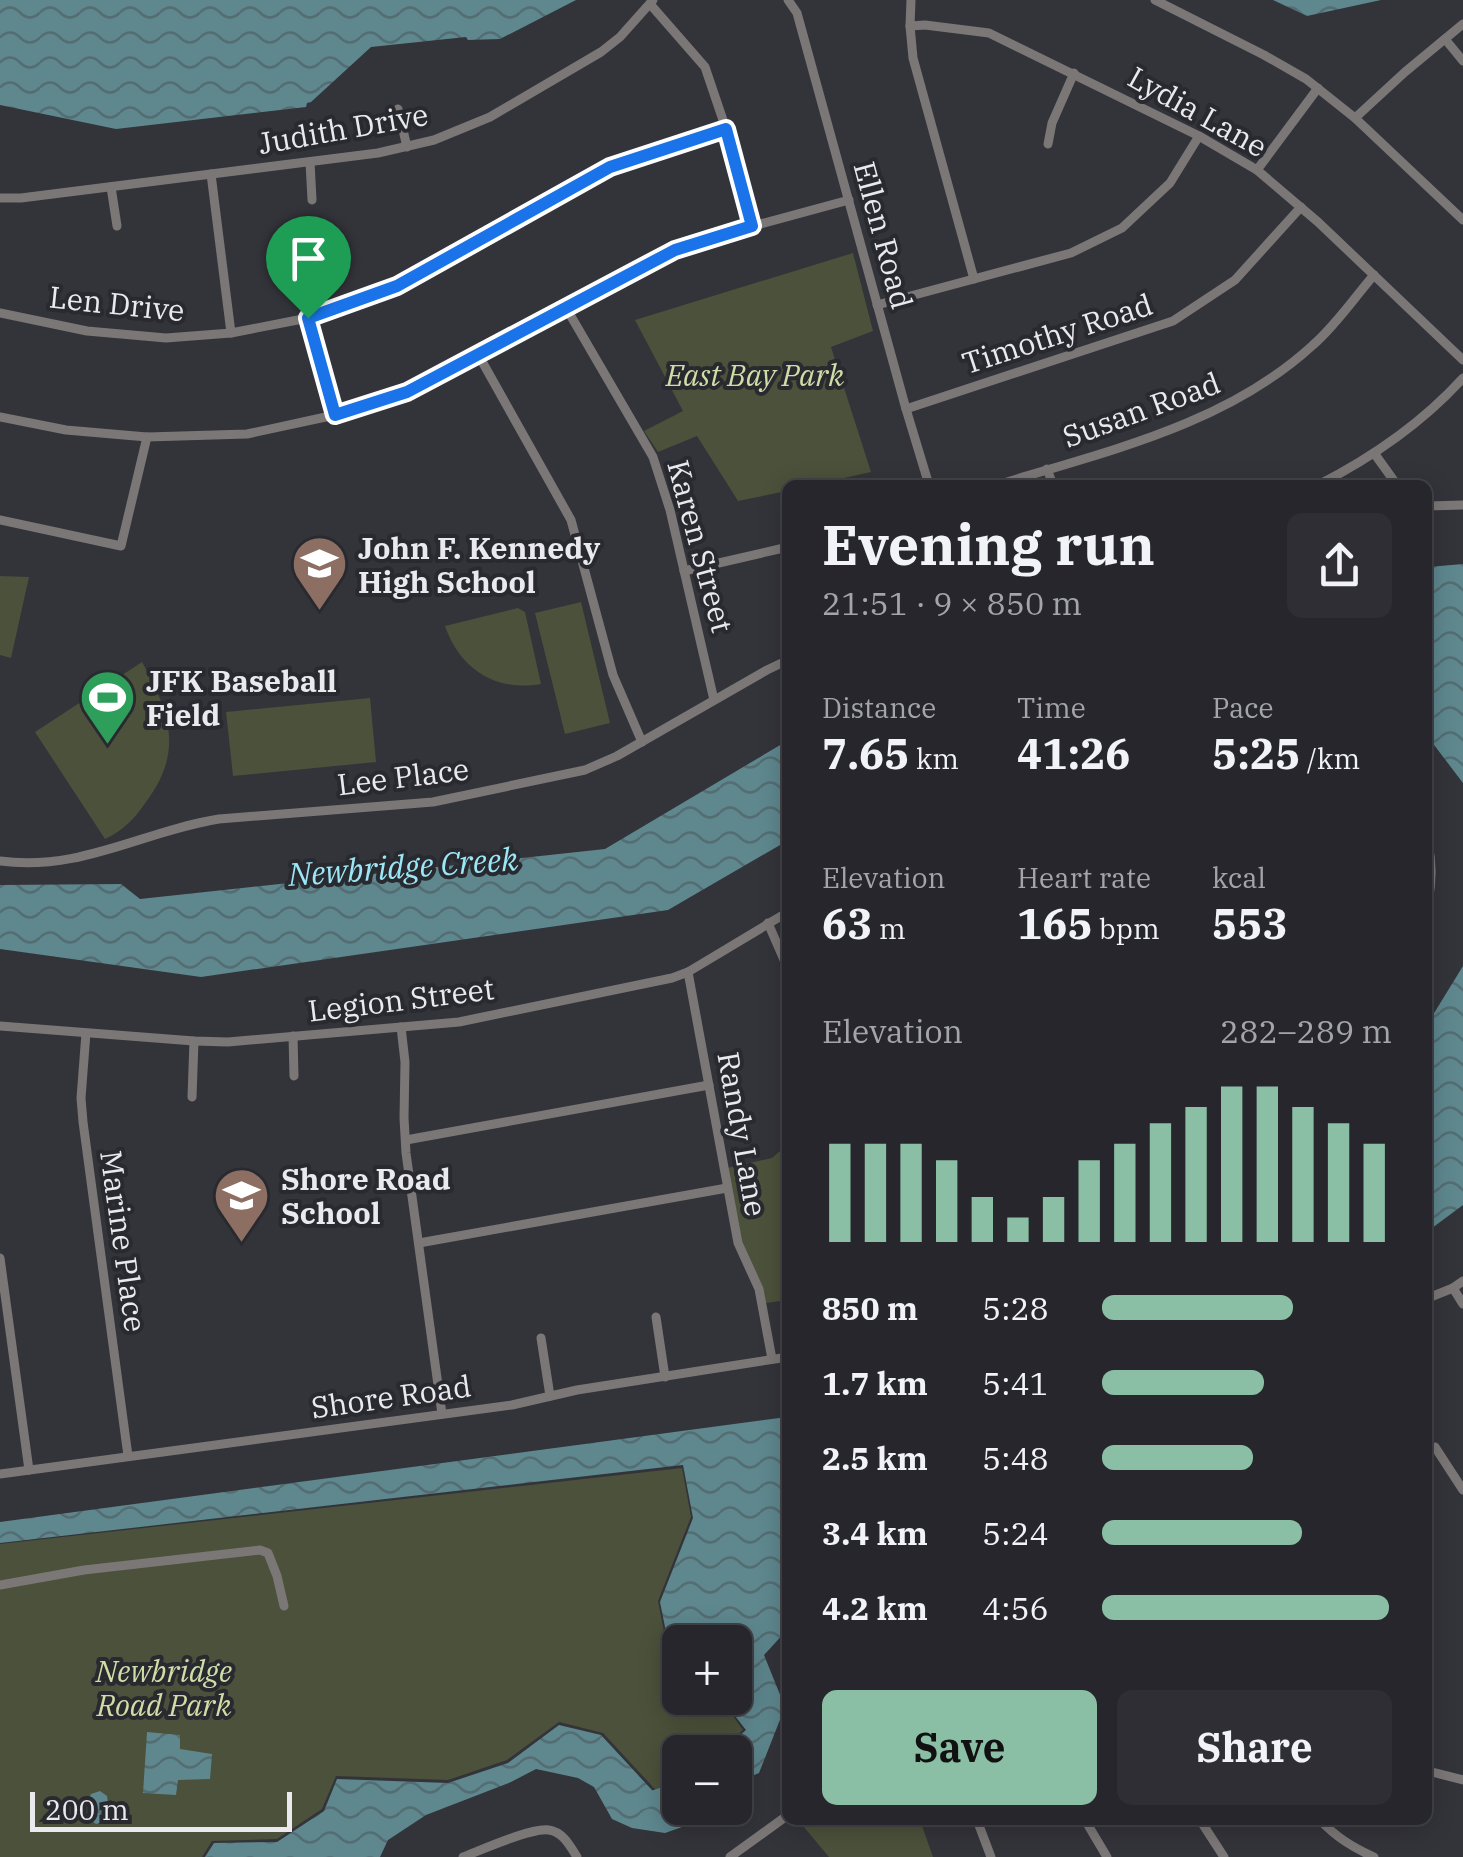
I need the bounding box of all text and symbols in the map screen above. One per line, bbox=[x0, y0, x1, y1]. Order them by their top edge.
street label: Lydia Lane bbox=[1122, 57, 1274, 165]
street label: Judith Drive bbox=[255, 94, 431, 162]
street label: Ellen Road bbox=[846, 157, 922, 313]
pin bbox=[266, 216, 351, 319]
icon: arrive bbox=[281, 231, 336, 286]
street label: Len Drive bbox=[47, 277, 187, 329]
street label: Timothy Road bbox=[957, 284, 1157, 382]
park label: East Bay Park bbox=[665, 355, 844, 394]
street label: Susan Road bbox=[1057, 362, 1225, 456]
street label: Karen Street bbox=[659, 456, 743, 636]
text: Evening run bbox=[822, 509, 1155, 580]
button: share bbox=[1287, 513, 1392, 618]
place label: John F. Kennedy High School bbox=[358, 528, 600, 601]
school or university icon: John F. Kennedy High School bbox=[289, 534, 349, 613]
text: 21:51 · 9 × 850 m bbox=[822, 582, 1082, 624]
place label: JFK Baseball Field bbox=[146, 661, 337, 734]
sports icon: JFK Baseball Field bbox=[77, 667, 137, 746]
text: Distance bbox=[822, 689, 936, 726]
text: Time bbox=[1017, 689, 1086, 726]
text: Pace bbox=[1212, 689, 1274, 726]
text: 7.65 bbox=[822, 726, 909, 781]
text: 41:26 bbox=[1017, 726, 1131, 781]
text: 5:25 bbox=[1212, 726, 1300, 781]
text: km bbox=[909, 740, 959, 777]
text: /km bbox=[1300, 740, 1360, 777]
street label: Lee Place bbox=[335, 749, 471, 803]
water label: Newbridge Creek bbox=[286, 837, 519, 895]
text: Elevation bbox=[822, 859, 945, 896]
text: Heart rate bbox=[1017, 859, 1151, 896]
text: kcal bbox=[1212, 859, 1266, 896]
text: 63 bbox=[822, 896, 872, 951]
text: 165 bbox=[1017, 896, 1093, 951]
text: 553 bbox=[1212, 896, 1288, 951]
text: m bbox=[872, 910, 906, 947]
text: bpm bbox=[1093, 910, 1160, 947]
street label: Legion Street bbox=[306, 968, 496, 1030]
text: Elevation bbox=[822, 1010, 963, 1052]
text: 282–289 m bbox=[1220, 1010, 1392, 1052]
street label: Randy Lane bbox=[709, 1049, 777, 1219]
street label: Marine Place bbox=[92, 1148, 156, 1334]
place label: Shore Road School bbox=[281, 1159, 451, 1232]
school or university icon: Shore Road School bbox=[212, 1165, 272, 1244]
text: 850 m bbox=[822, 1287, 918, 1329]
text: 5:28 bbox=[982, 1287, 1049, 1329]
text: 1.7 km bbox=[822, 1362, 928, 1404]
text: 5:41 bbox=[982, 1362, 1049, 1404]
street label: Shore Road bbox=[308, 1365, 474, 1427]
text: 2.5 km bbox=[822, 1437, 928, 1479]
text: 5:48 bbox=[982, 1437, 1049, 1479]
text: 3.4 km bbox=[822, 1512, 928, 1554]
text: 5:24 bbox=[982, 1512, 1049, 1554]
text: 4.2 km bbox=[822, 1587, 928, 1629]
text: 4:56 bbox=[982, 1587, 1049, 1629]
map controls bbox=[662, 1625, 752, 1825]
button: + bbox=[662, 1625, 752, 1715]
park label: Newbridge Road Park bbox=[95, 1651, 232, 1724]
button: Save bbox=[822, 1690, 1097, 1805]
button: Share bbox=[1117, 1690, 1392, 1805]
button: − bbox=[662, 1735, 752, 1825]
scale bar bbox=[30, 1787, 292, 1832]
text: 200 m bbox=[45, 1791, 129, 1828]

